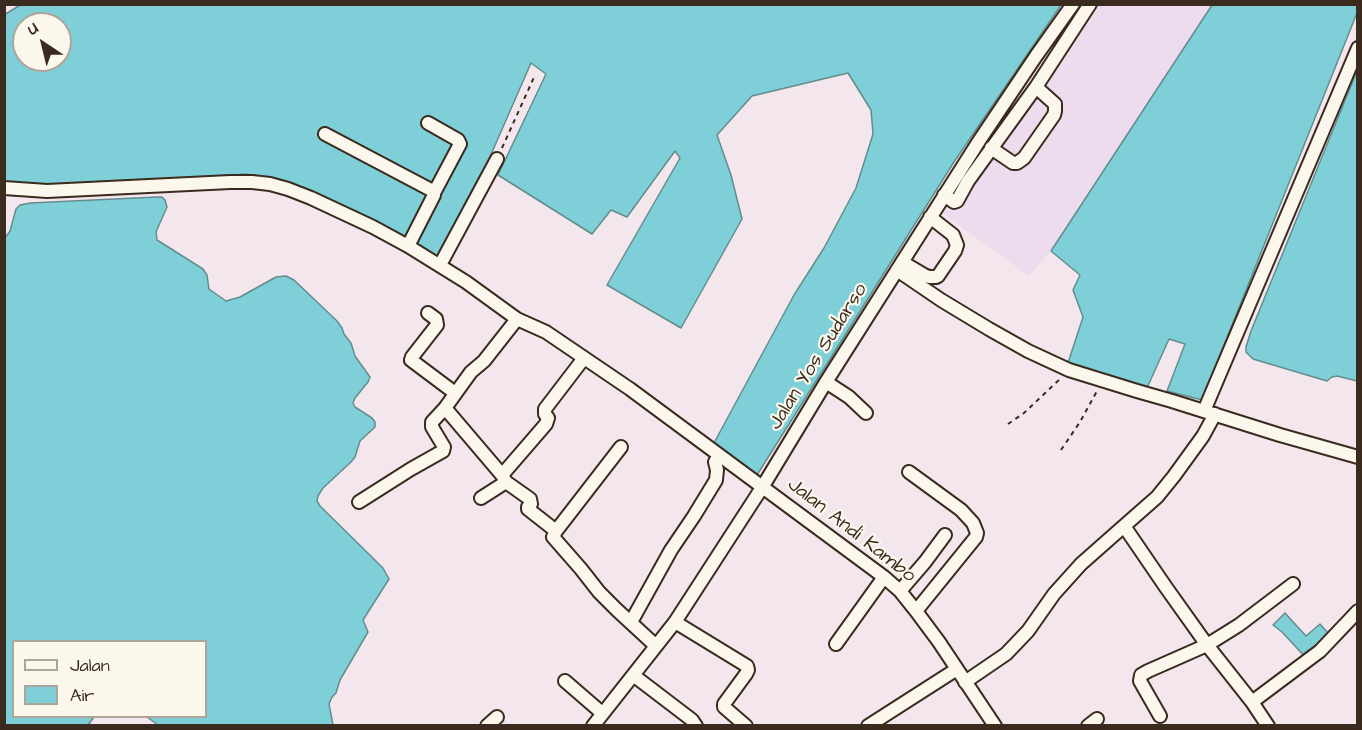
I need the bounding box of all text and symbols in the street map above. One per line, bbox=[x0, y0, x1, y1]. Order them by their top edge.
north arrow bbox=[12, 12, 72, 72]
text: U bbox=[23, 17, 43, 40]
street label: Jalan Yos Sudarso bbox=[764, 279, 874, 435]
street label: Jalan Andi Kambo bbox=[782, 473, 920, 589]
legend bbox=[12, 640, 207, 718]
text: Jalan bbox=[70, 653, 110, 678]
text: Air bbox=[70, 683, 94, 708]

